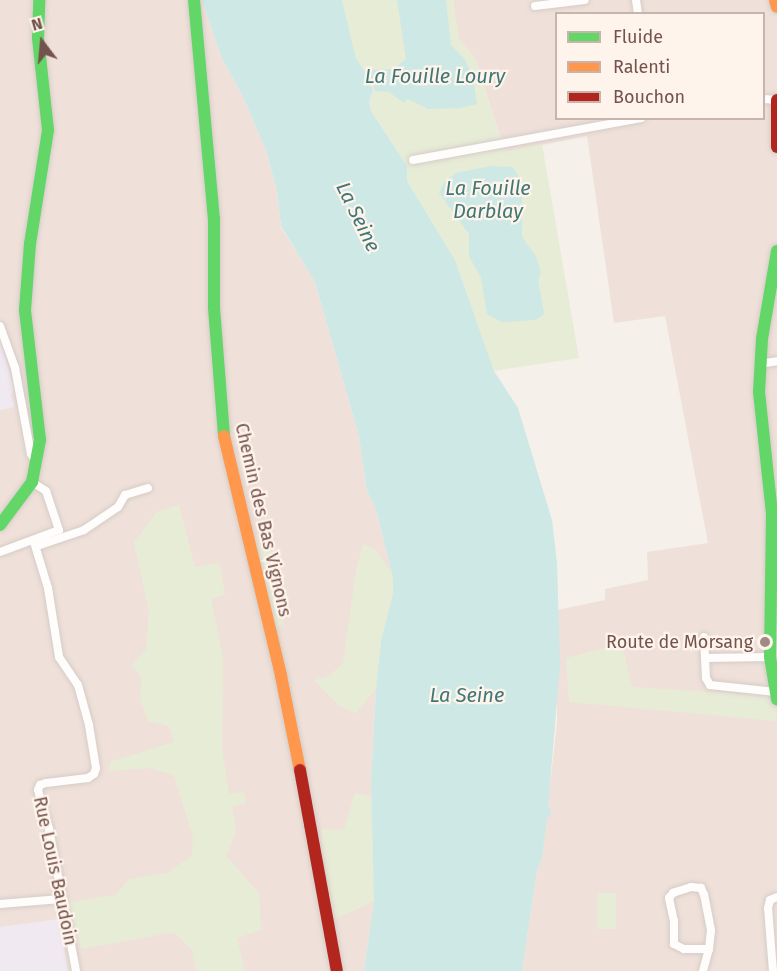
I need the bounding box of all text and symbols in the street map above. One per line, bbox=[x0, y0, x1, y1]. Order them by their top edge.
north arrow bbox=[12, 12, 72, 72]
legend bbox=[555, 12, 765, 120]
text: N bbox=[29, 14, 45, 35]
text: Fluide bbox=[613, 26, 663, 48]
text: Ralenti bbox=[613, 56, 670, 78]
water label: La Fouille Loury bbox=[365, 64, 505, 88]
text: Bouchon bbox=[613, 86, 685, 108]
water label: La Fouille Darblay bbox=[445, 177, 531, 224]
water label: La Seine bbox=[331, 178, 385, 256]
street label: Chemin des Bas Vignons bbox=[230, 421, 296, 619]
place label: Route de Morsang bbox=[606, 631, 753, 653]
marker: Route de Morsang bbox=[758, 635, 772, 649]
water label: La Seine bbox=[430, 683, 504, 707]
street label: Rue Louis Baudoin bbox=[29, 795, 81, 947]

